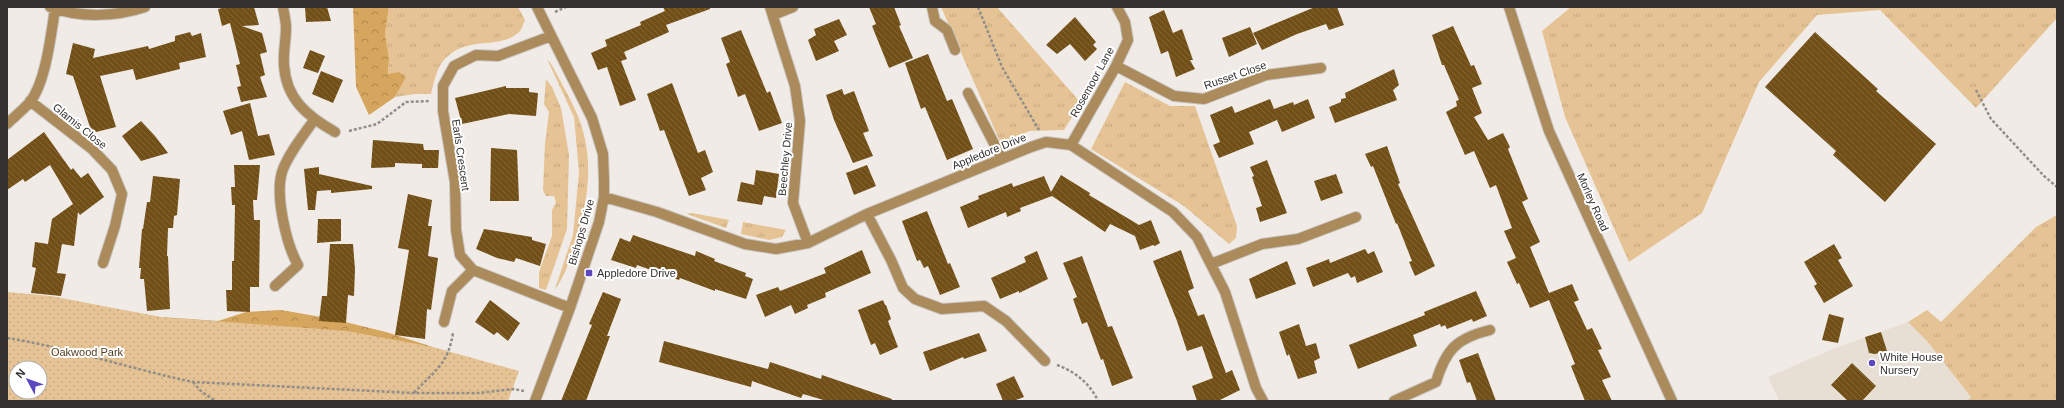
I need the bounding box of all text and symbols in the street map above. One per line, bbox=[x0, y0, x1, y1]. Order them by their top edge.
street label: Rosemoor Lane bbox=[1068, 45, 1116, 119]
street label: Russet Close bbox=[1202, 59, 1268, 91]
street label: Glamis Close bbox=[51, 101, 109, 151]
street label: Earls Crescent bbox=[450, 118, 472, 192]
street label: Beechley Drive bbox=[776, 122, 794, 196]
street label: Appledore Drive bbox=[950, 131, 1028, 171]
street label: Morley Road bbox=[1575, 171, 1611, 233]
street label: Bishops Drive bbox=[566, 198, 596, 266]
place label: Appledore Drive bbox=[597, 267, 676, 279]
marker: Appledore Drive bbox=[584, 268, 594, 278]
park label: Oakwood Park bbox=[51, 346, 124, 358]
place label: White House Nursery bbox=[1880, 351, 1943, 376]
marker: White House Nursery bbox=[1867, 358, 1877, 368]
north arrow bbox=[8, 360, 48, 400]
text: N bbox=[13, 366, 28, 380]

